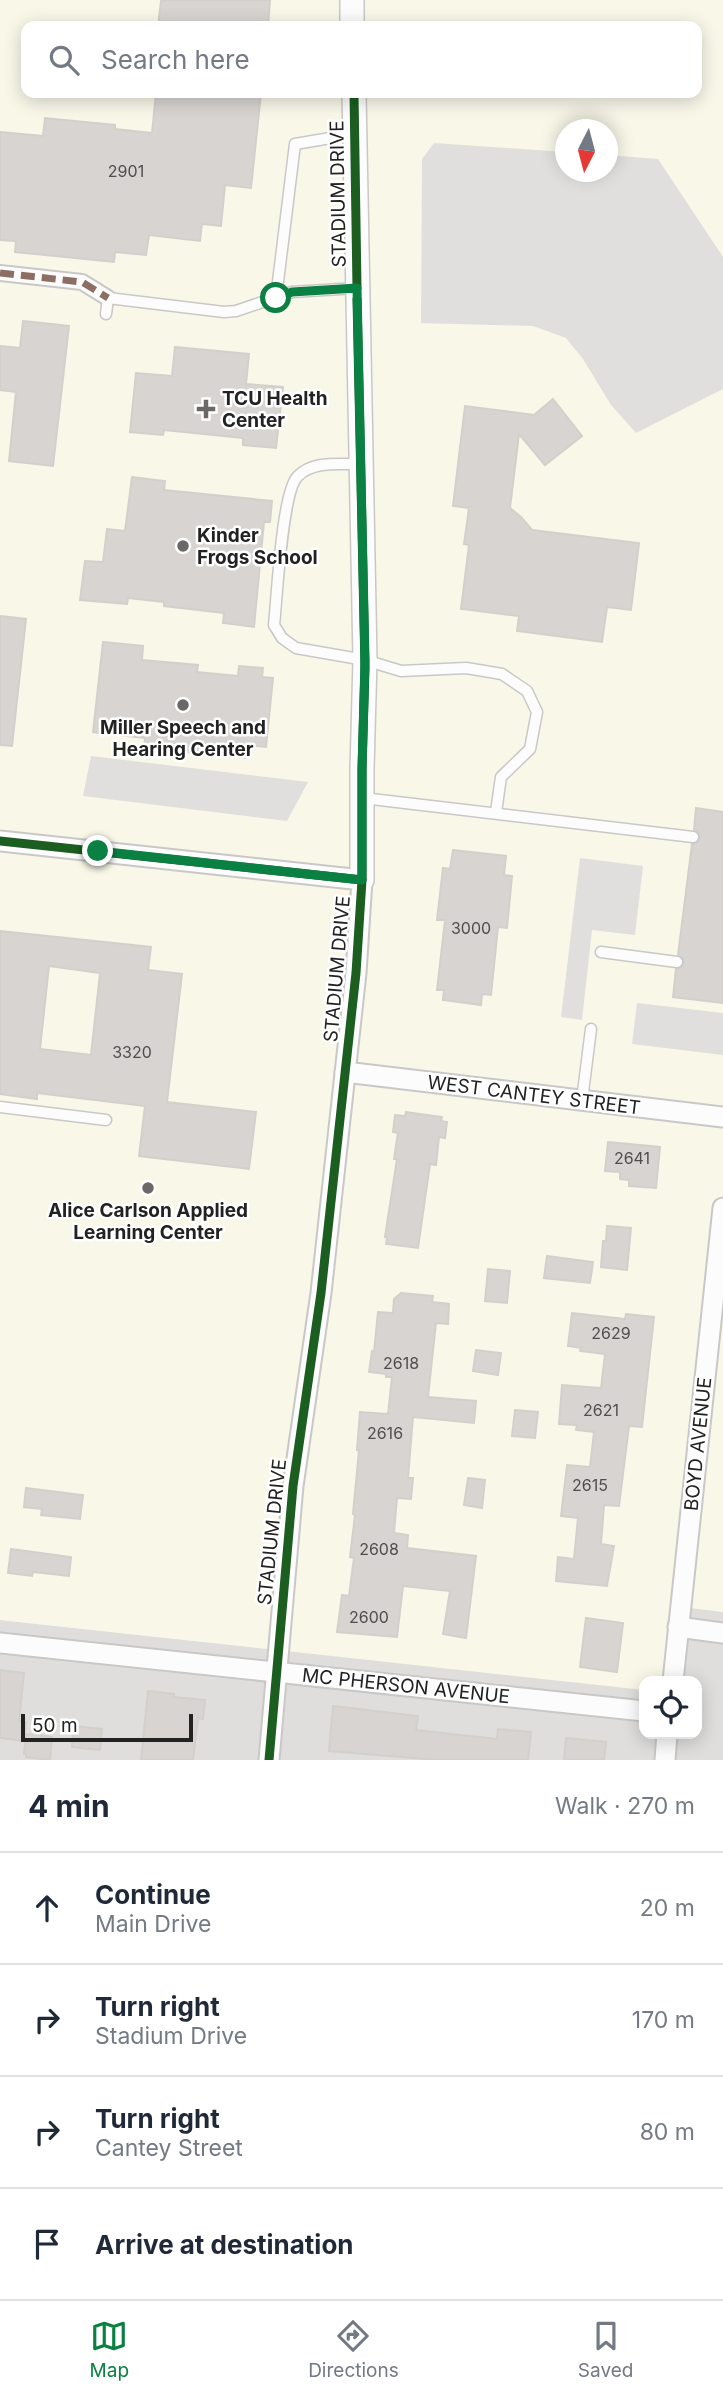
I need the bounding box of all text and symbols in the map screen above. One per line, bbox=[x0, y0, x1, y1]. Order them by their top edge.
search box bbox=[21, 21, 702, 98]
icon: search bbox=[45, 41, 83, 79]
text: Search here bbox=[101, 44, 250, 75]
north arrow bbox=[555, 119, 618, 182]
street label: STADIUM DRIVE bbox=[325, 120, 351, 268]
house number: 2901 bbox=[108, 161, 144, 181]
route start bbox=[260, 282, 291, 313]
place label: TCU Health Center bbox=[222, 387, 328, 432]
marker: TCU Health Center bbox=[196, 399, 216, 419]
place label: Kinder Frogs School bbox=[197, 524, 318, 569]
marker: Kinder Frogs School bbox=[175, 538, 191, 554]
marker: Miller Speech and Hearing Center bbox=[175, 697, 191, 713]
place label: Miller Speech and Hearing Center bbox=[100, 716, 266, 761]
route end bbox=[82, 835, 113, 866]
street label: STADIUM DRIVE bbox=[319, 895, 355, 1043]
house number: 3000 bbox=[451, 918, 491, 938]
house number: 3320 bbox=[112, 1042, 152, 1062]
street label: WEST CANTEY STREET bbox=[426, 1071, 642, 1119]
house number: 2641 bbox=[614, 1148, 650, 1168]
marker: Alice Carlson Applied Learning Center bbox=[140, 1180, 156, 1196]
place label: Alice Carlson Applied Learning Center bbox=[48, 1199, 248, 1244]
house number: 2629 bbox=[591, 1323, 631, 1343]
house number: 2618 bbox=[383, 1353, 419, 1373]
street label: BOYD AVENUE bbox=[680, 1376, 716, 1512]
house number: 2621 bbox=[583, 1400, 619, 1420]
house number: 2616 bbox=[367, 1423, 403, 1443]
street label: STADIUM DRIVE bbox=[253, 1458, 291, 1606]
house number: 2615 bbox=[572, 1475, 608, 1495]
house number: 2608 bbox=[359, 1539, 399, 1559]
house number: 2600 bbox=[349, 1607, 389, 1627]
street label: MC PHERSON AVENUE bbox=[301, 1664, 511, 1708]
map controls bbox=[639, 1676, 702, 1739]
button: locate bbox=[639, 1676, 702, 1739]
scale bar bbox=[21, 1711, 192, 1743]
text: 50 m bbox=[32, 1714, 78, 1737]
text: 4 min bbox=[28, 1788, 110, 1824]
text: Walk · 270 m bbox=[555, 1792, 695, 1820]
text: Continue bbox=[95, 1879, 211, 1910]
icon: ahead bbox=[28, 1889, 66, 1927]
text: 20 m bbox=[640, 1894, 695, 1922]
text: Main Drive bbox=[95, 1910, 211, 1938]
text: Turn right bbox=[95, 1991, 220, 2022]
icon: right bbox=[28, 2001, 66, 2039]
text: 170 m bbox=[632, 2006, 695, 2034]
text: Stadium Drive bbox=[95, 2022, 247, 2050]
text: Turn right bbox=[95, 2103, 220, 2134]
icon: right bbox=[28, 2113, 66, 2151]
text: 80 m bbox=[640, 2118, 695, 2146]
text: Cantey Street bbox=[95, 2134, 243, 2162]
icon: arrive bbox=[28, 2225, 66, 2263]
text: Arrive at destination bbox=[95, 2229, 354, 2260]
tab: Map bbox=[90, 2317, 129, 2382]
tab: Directions bbox=[308, 2317, 399, 2382]
tab: Saved bbox=[578, 2317, 633, 2382]

